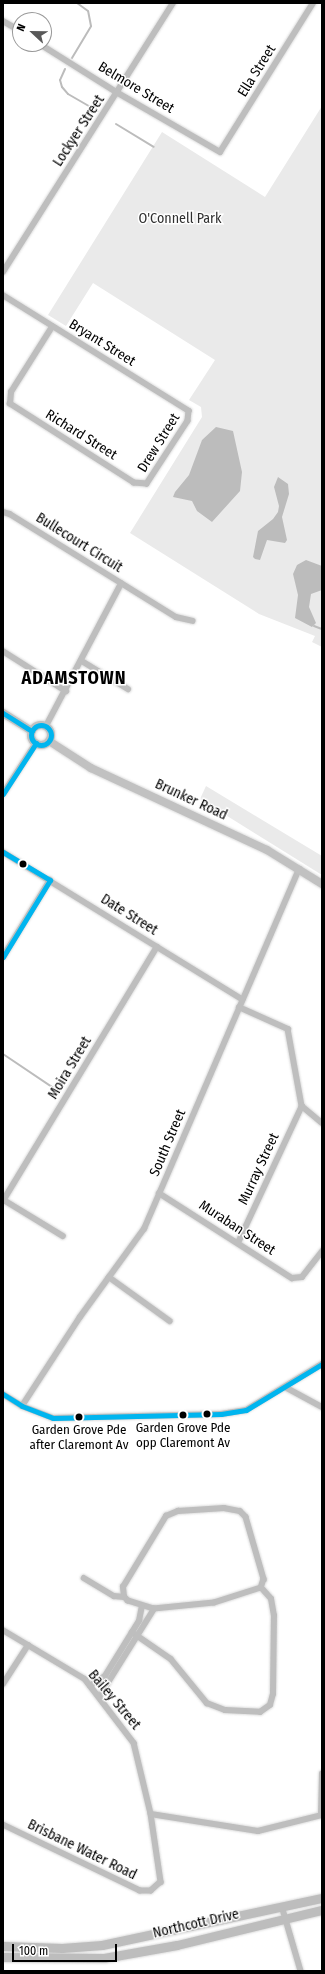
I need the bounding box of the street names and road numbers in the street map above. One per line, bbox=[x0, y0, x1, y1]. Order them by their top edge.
street label: Ella Street bbox=[234, 42, 280, 100]
street label: Belmore Street bbox=[95, 59, 177, 117]
street label: Lockyer Street bbox=[50, 92, 108, 170]
street label: Bryant Street bbox=[66, 316, 138, 370]
street label: Richard Street bbox=[42, 406, 120, 464]
street label: Drew Street bbox=[134, 410, 184, 476]
street label: Bullecourt Circuit bbox=[33, 510, 125, 576]
street label: Brunker Road bbox=[152, 776, 230, 824]
street label: Date Street bbox=[97, 891, 161, 939]
street label: Moira Street bbox=[45, 1034, 95, 1102]
street label: South Street bbox=[146, 1107, 190, 1179]
street label: Murray Street bbox=[235, 1130, 283, 1208]
street label: Muraban Street bbox=[196, 1197, 278, 1259]
street label: Bailey Street bbox=[84, 1667, 144, 1733]
street label: Brisbane Water Road bbox=[25, 1816, 139, 1884]
street label: Northcott Drive bbox=[151, 1906, 241, 1942]

